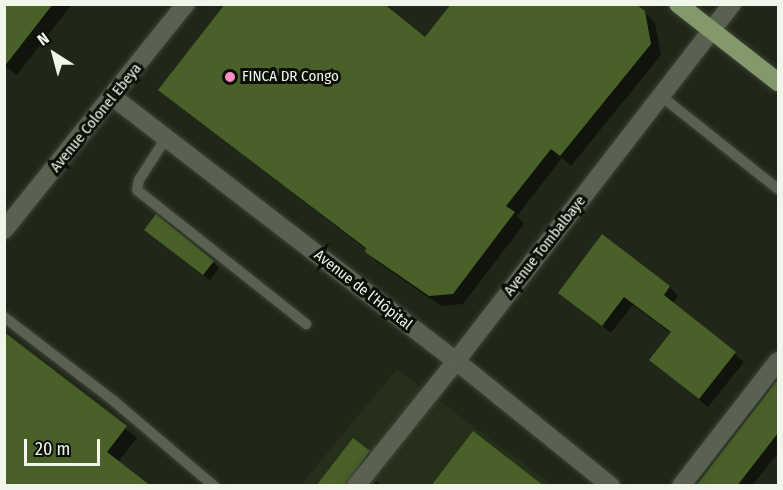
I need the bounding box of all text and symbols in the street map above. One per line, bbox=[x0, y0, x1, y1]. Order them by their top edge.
north arrow bbox=[24, 24, 84, 84]
text: N bbox=[34, 29, 53, 50]
street label: Avenue Colonel Ebeya bbox=[47, 60, 145, 176]
place label: FINCA DR Congo bbox=[242, 68, 339, 86]
marker: FINCA DR Congo bbox=[223, 70, 237, 84]
street label: Avenue Tombalbaye bbox=[500, 192, 590, 300]
street label: Avenue de l’Hôpital bbox=[310, 246, 416, 334]
scale bar bbox=[27, 427, 104, 465]
text: 20 m bbox=[35, 438, 70, 460]

